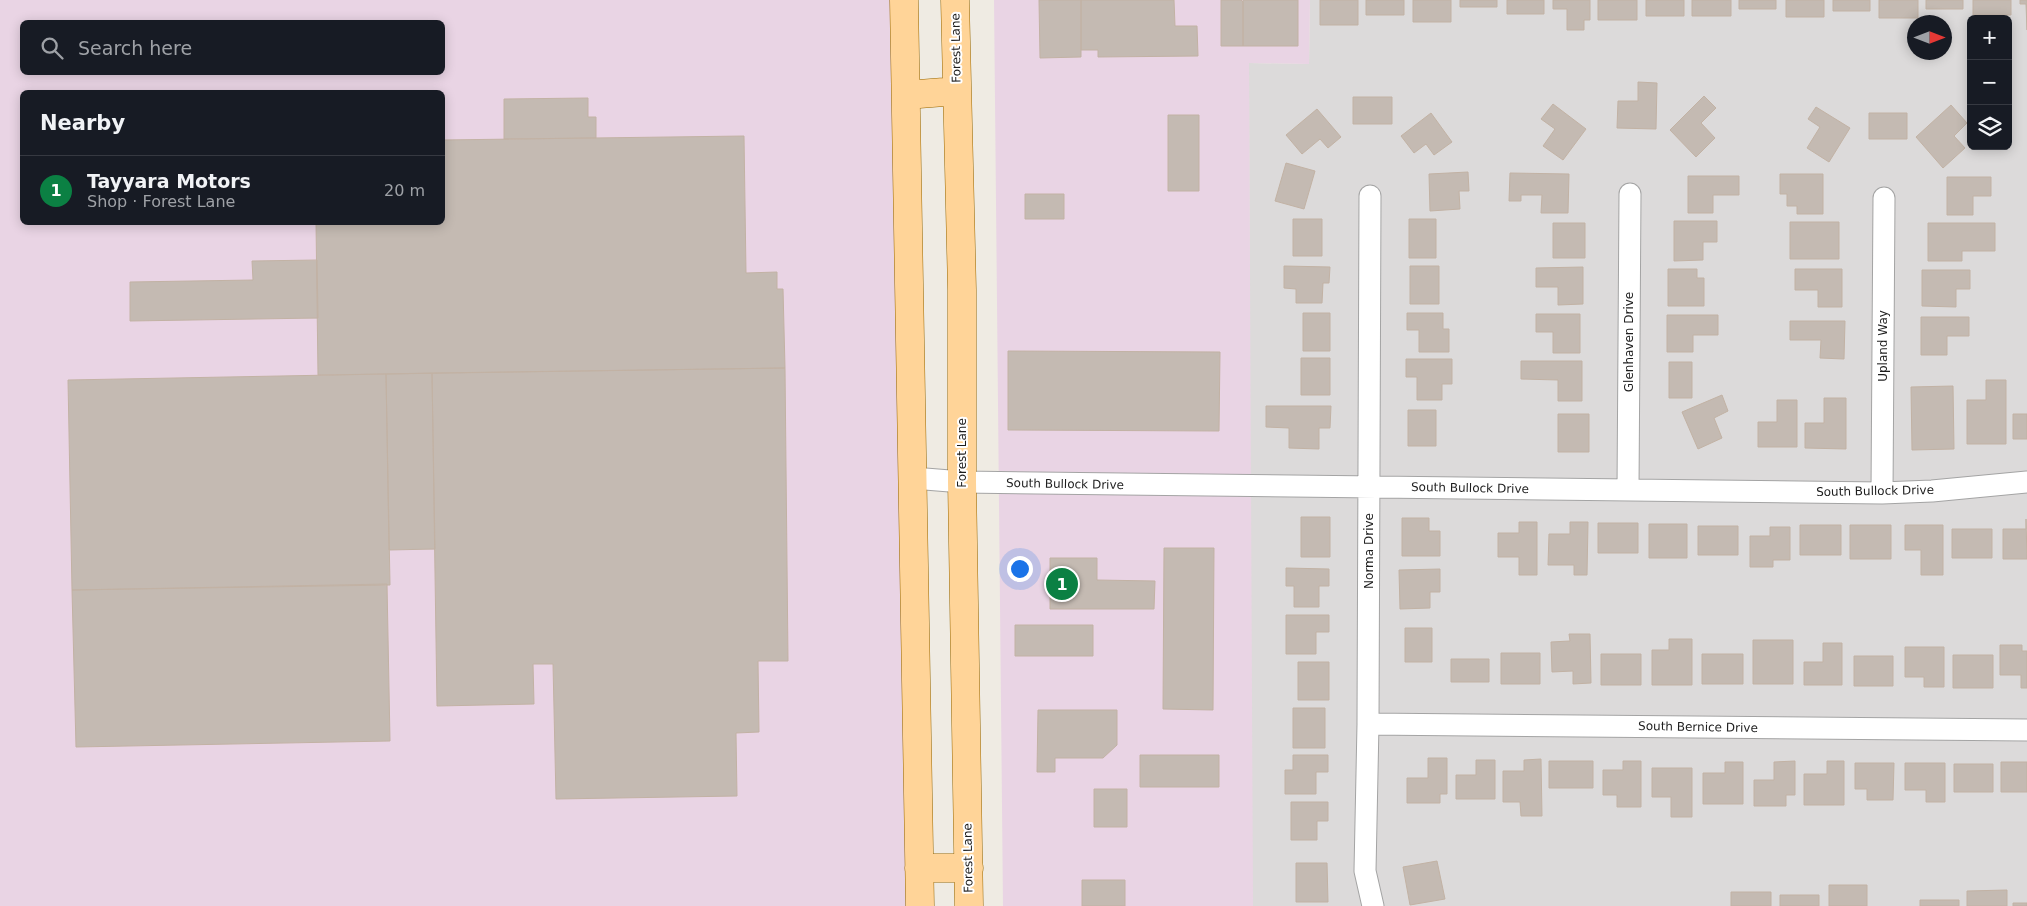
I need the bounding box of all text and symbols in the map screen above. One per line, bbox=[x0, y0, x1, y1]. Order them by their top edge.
street label: Forest Lane bbox=[948, 13, 964, 83]
north arrow bbox=[1907, 15, 1952, 60]
map controls bbox=[1967, 15, 2012, 150]
button: + bbox=[1967, 15, 2012, 60]
search box bbox=[20, 20, 445, 75]
icon: search bbox=[38, 34, 66, 62]
text: Search here bbox=[78, 37, 192, 59]
button: − bbox=[1967, 60, 2012, 105]
button: layers bbox=[1967, 105, 2012, 150]
text: Nearby bbox=[40, 111, 125, 135]
text: Tayyara Motors bbox=[87, 170, 251, 192]
text: 1 bbox=[50, 181, 62, 200]
text: 20 m bbox=[384, 181, 425, 200]
text: Shop · Forest Lane bbox=[87, 192, 235, 211]
street label: Glenhaven Drive bbox=[1622, 292, 1636, 392]
street label: Upland Way bbox=[1876, 310, 1890, 382]
street label: Forest Lane bbox=[955, 418, 969, 488]
street label: South Bullock Drive bbox=[1006, 476, 1124, 492]
street label: South Bullock Drive bbox=[1411, 480, 1529, 496]
street label: South Bullock Drive bbox=[1816, 483, 1934, 499]
street label: Norma Drive bbox=[1362, 513, 1376, 589]
your location bbox=[1007, 556, 1033, 582]
pin: 1 bbox=[1046, 565, 1078, 603]
street label: South Bernice Drive bbox=[1638, 719, 1758, 735]
street label: Forest Lane bbox=[960, 823, 976, 893]

